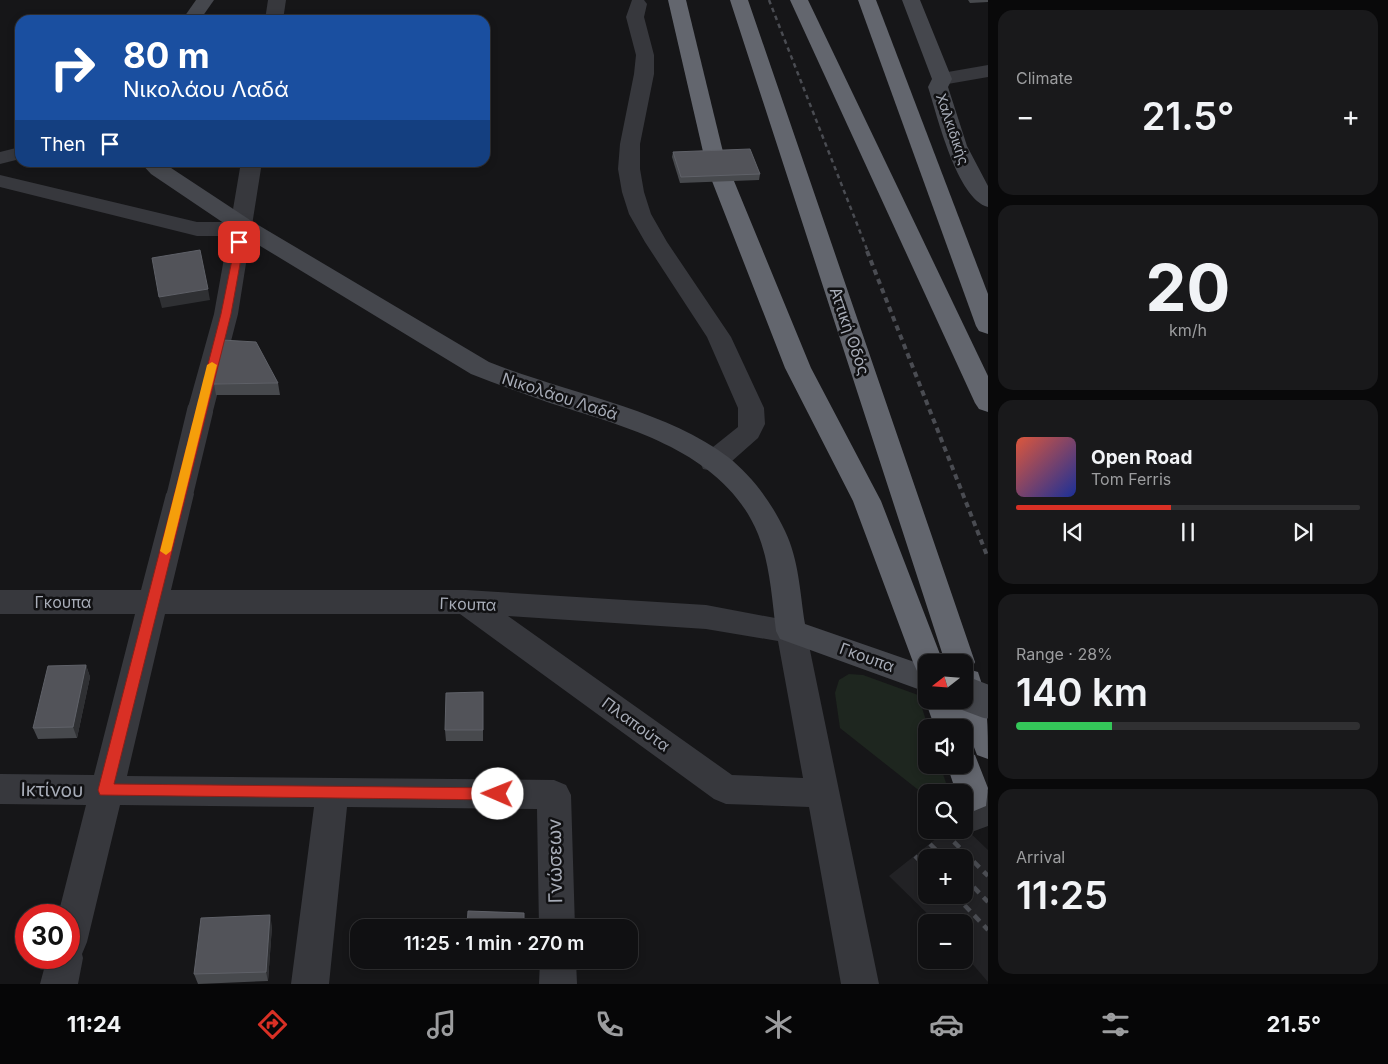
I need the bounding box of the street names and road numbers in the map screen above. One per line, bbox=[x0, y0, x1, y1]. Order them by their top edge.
street label: Χαλκιδικής bbox=[933, 91, 973, 167]
street label: Αττική Οδός bbox=[826, 284, 874, 378]
street label: Νικολάου Λαδά bbox=[500, 368, 620, 424]
street label: Γκουπα bbox=[35, 592, 91, 612]
street label: Γκουπα bbox=[439, 593, 497, 615]
street label: Γκουπα bbox=[837, 638, 897, 676]
street label: Πλαπούτα bbox=[598, 693, 674, 755]
street label: Ικτίνου bbox=[21, 778, 83, 802]
street label: Γνώσεων bbox=[543, 818, 567, 904]

